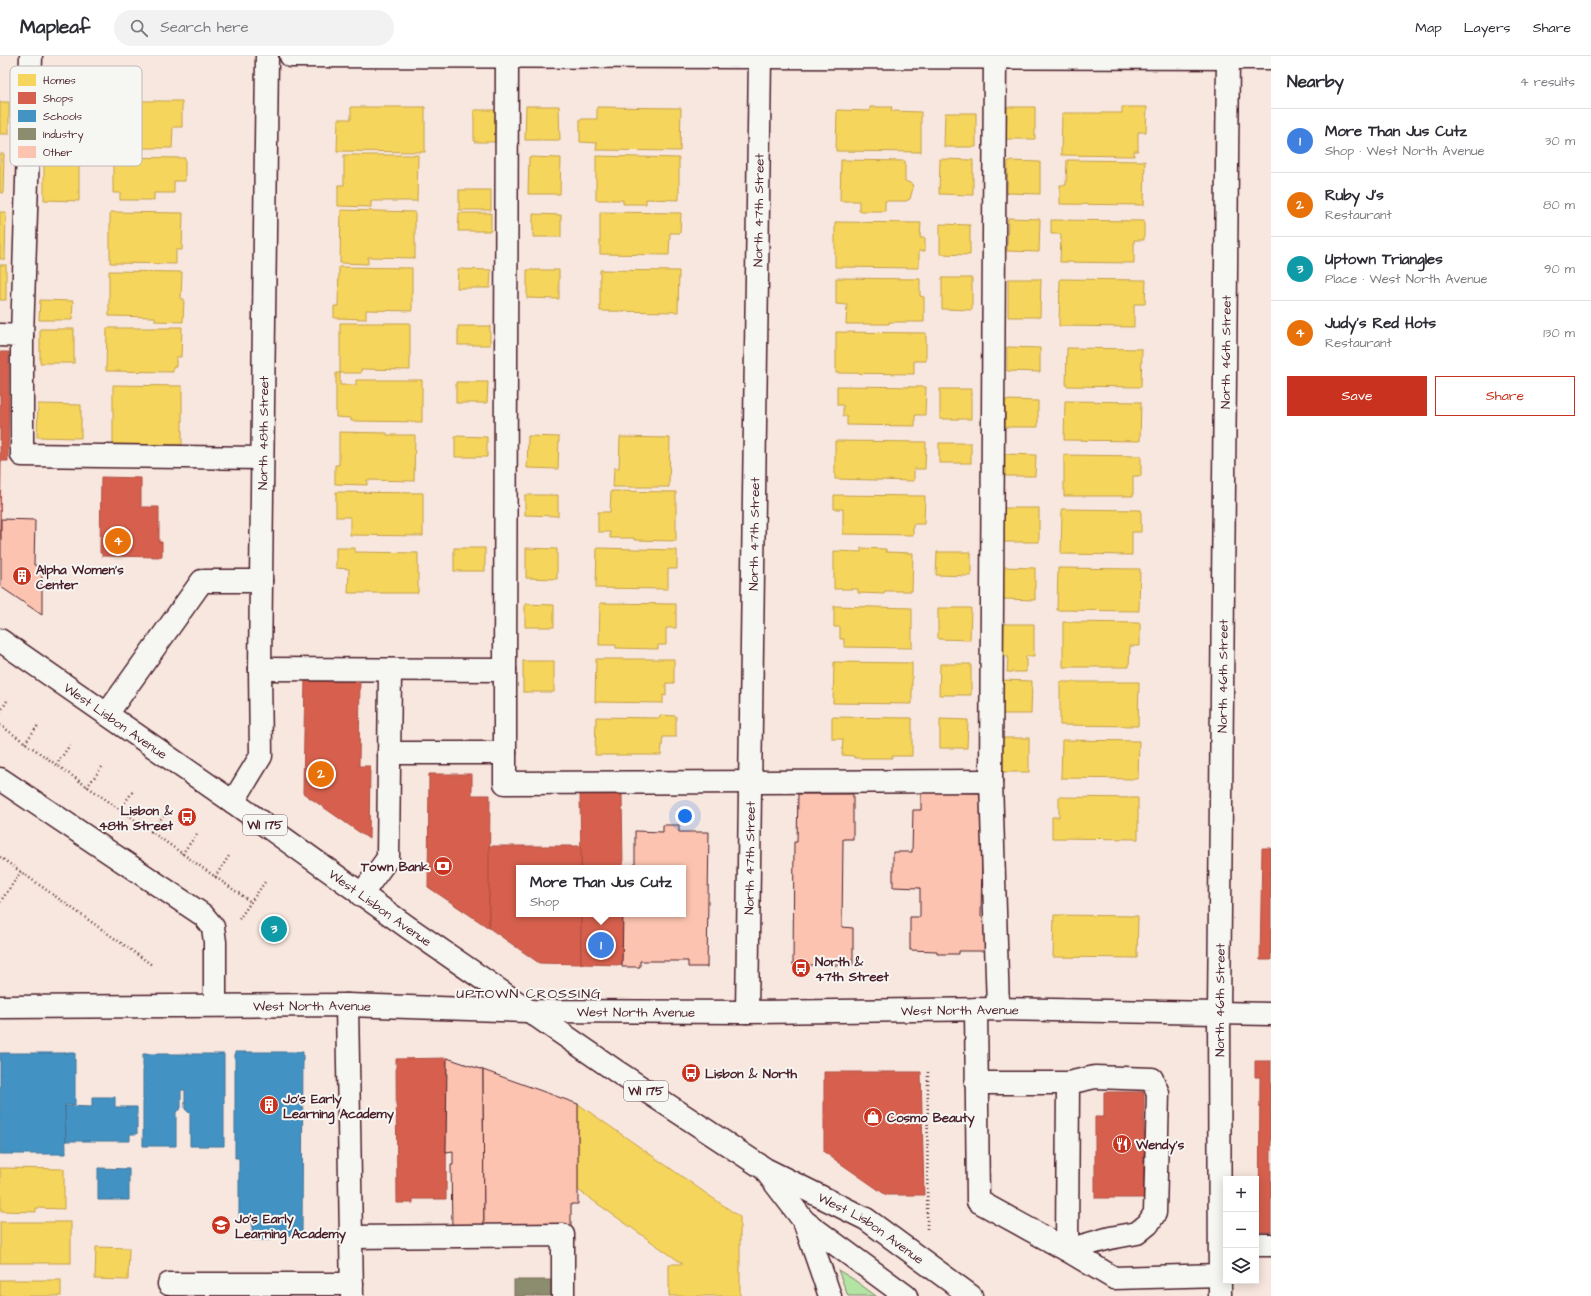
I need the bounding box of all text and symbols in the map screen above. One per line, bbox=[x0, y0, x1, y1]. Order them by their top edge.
search box bbox=[114, 10, 394, 46]
text: Mapleaf bbox=[20, 14, 90, 41]
icon: search bbox=[128, 17, 150, 39]
text: Search here bbox=[160, 17, 249, 38]
text: Map bbox=[1415, 18, 1442, 38]
text: Layers bbox=[1464, 18, 1511, 38]
text: Share bbox=[1533, 18, 1571, 38]
legend bbox=[10, 66, 142, 166]
text: Nearby bbox=[1287, 70, 1344, 94]
text: Homes bbox=[43, 73, 76, 88]
text: 4 results bbox=[1520, 73, 1575, 91]
text: Shops bbox=[43, 91, 74, 106]
text: Schools bbox=[43, 109, 83, 124]
text: More Than Jus Cutz bbox=[1325, 121, 1467, 142]
text: Industry bbox=[43, 127, 83, 143]
text: 1 bbox=[1299, 132, 1301, 150]
text: 30 m bbox=[1545, 132, 1575, 150]
text: Shop · West North Avenue bbox=[1325, 142, 1485, 160]
text: Other bbox=[43, 145, 72, 160]
street label: North 47th Street bbox=[749, 152, 769, 267]
text: Ruby J's bbox=[1325, 185, 1384, 206]
text: 2 bbox=[1296, 196, 1304, 214]
text: 80 m bbox=[1543, 196, 1575, 214]
text: Restaurant bbox=[1325, 206, 1392, 224]
text: Uptown Triangles bbox=[1325, 249, 1443, 270]
text: 3 bbox=[1297, 260, 1303, 278]
text: 90 m bbox=[1544, 260, 1575, 278]
text: Place · West North Avenue bbox=[1325, 270, 1487, 288]
street label: North 46th Street bbox=[1217, 294, 1236, 409]
text: Judy's Red Hots bbox=[1325, 313, 1436, 334]
text: 4 bbox=[1296, 324, 1304, 342]
text: 130 m bbox=[1543, 324, 1575, 342]
text: Restaurant bbox=[1325, 334, 1392, 352]
street label: North 48th Street bbox=[254, 375, 273, 490]
button: Save bbox=[1287, 376, 1427, 416]
button: Share bbox=[1435, 376, 1575, 416]
street label: North 47th Street bbox=[745, 476, 764, 591]
pin: 4 bbox=[105, 526, 131, 556]
place label: Alpha Women's Center bbox=[36, 561, 124, 594]
building icon: Alpha Women's Center bbox=[11, 565, 33, 587]
street label: North 46th Street bbox=[1214, 618, 1233, 733]
street label: West Lisbon Avenue bbox=[60, 679, 171, 764]
pin: 2 bbox=[308, 759, 334, 789]
street label: North 47th Street bbox=[740, 800, 760, 915]
place label: Lisbon & 48th Street bbox=[99, 802, 174, 835]
bus stop icon: Lisbon & 48th Street bbox=[176, 806, 198, 828]
your location bbox=[675, 806, 695, 826]
road number: WI 175 bbox=[243, 815, 287, 835]
bank icon: Town Bank bbox=[432, 855, 454, 877]
place label: Town Bank bbox=[360, 858, 430, 876]
street label: West Lisbon Avenue bbox=[325, 865, 435, 951]
popup bbox=[516, 865, 686, 917]
text: More Than Jus Cutz bbox=[530, 872, 672, 893]
text: Shop bbox=[530, 893, 559, 911]
pin: 3 bbox=[261, 914, 287, 944]
pin: 1 bbox=[588, 930, 614, 960]
street label: North 46th Street bbox=[1211, 942, 1230, 1057]
place label: North & 47th Street bbox=[815, 953, 890, 986]
bus stop icon: North & 47th Street bbox=[790, 957, 812, 979]
district label: UPTOWN CROSSING bbox=[456, 984, 602, 1004]
street label: West North Avenue bbox=[253, 997, 371, 1016]
street label: West North Avenue bbox=[901, 1001, 1019, 1020]
street label: West North Avenue bbox=[577, 1003, 695, 1022]
bus stop icon: Lisbon & North bbox=[680, 1062, 702, 1084]
place label: Lisbon & North bbox=[705, 1065, 798, 1083]
road number: WI 175 bbox=[624, 1081, 668, 1101]
place label: Jo's Early Learning Academy bbox=[282, 1090, 395, 1125]
building icon: Jo's Early Learning Academy bbox=[258, 1094, 280, 1116]
shop icon: Cosmo Beauty bbox=[862, 1106, 884, 1128]
place label: Cosmo Beauty bbox=[887, 1109, 975, 1128]
restaurant icon: Wendy's bbox=[1111, 1133, 1133, 1155]
place label: Wendy's bbox=[1135, 1136, 1185, 1155]
map controls bbox=[1223, 1176, 1259, 1284]
button: + bbox=[1223, 1176, 1259, 1212]
street label: West Lisbon Avenue bbox=[815, 1189, 927, 1269]
place label: Jo’s Early Learning Academy bbox=[234, 1210, 347, 1245]
button: − bbox=[1223, 1212, 1259, 1248]
school or university icon: Jo’s Early Learning Academy bbox=[210, 1214, 232, 1236]
button: layers bbox=[1223, 1248, 1259, 1284]

